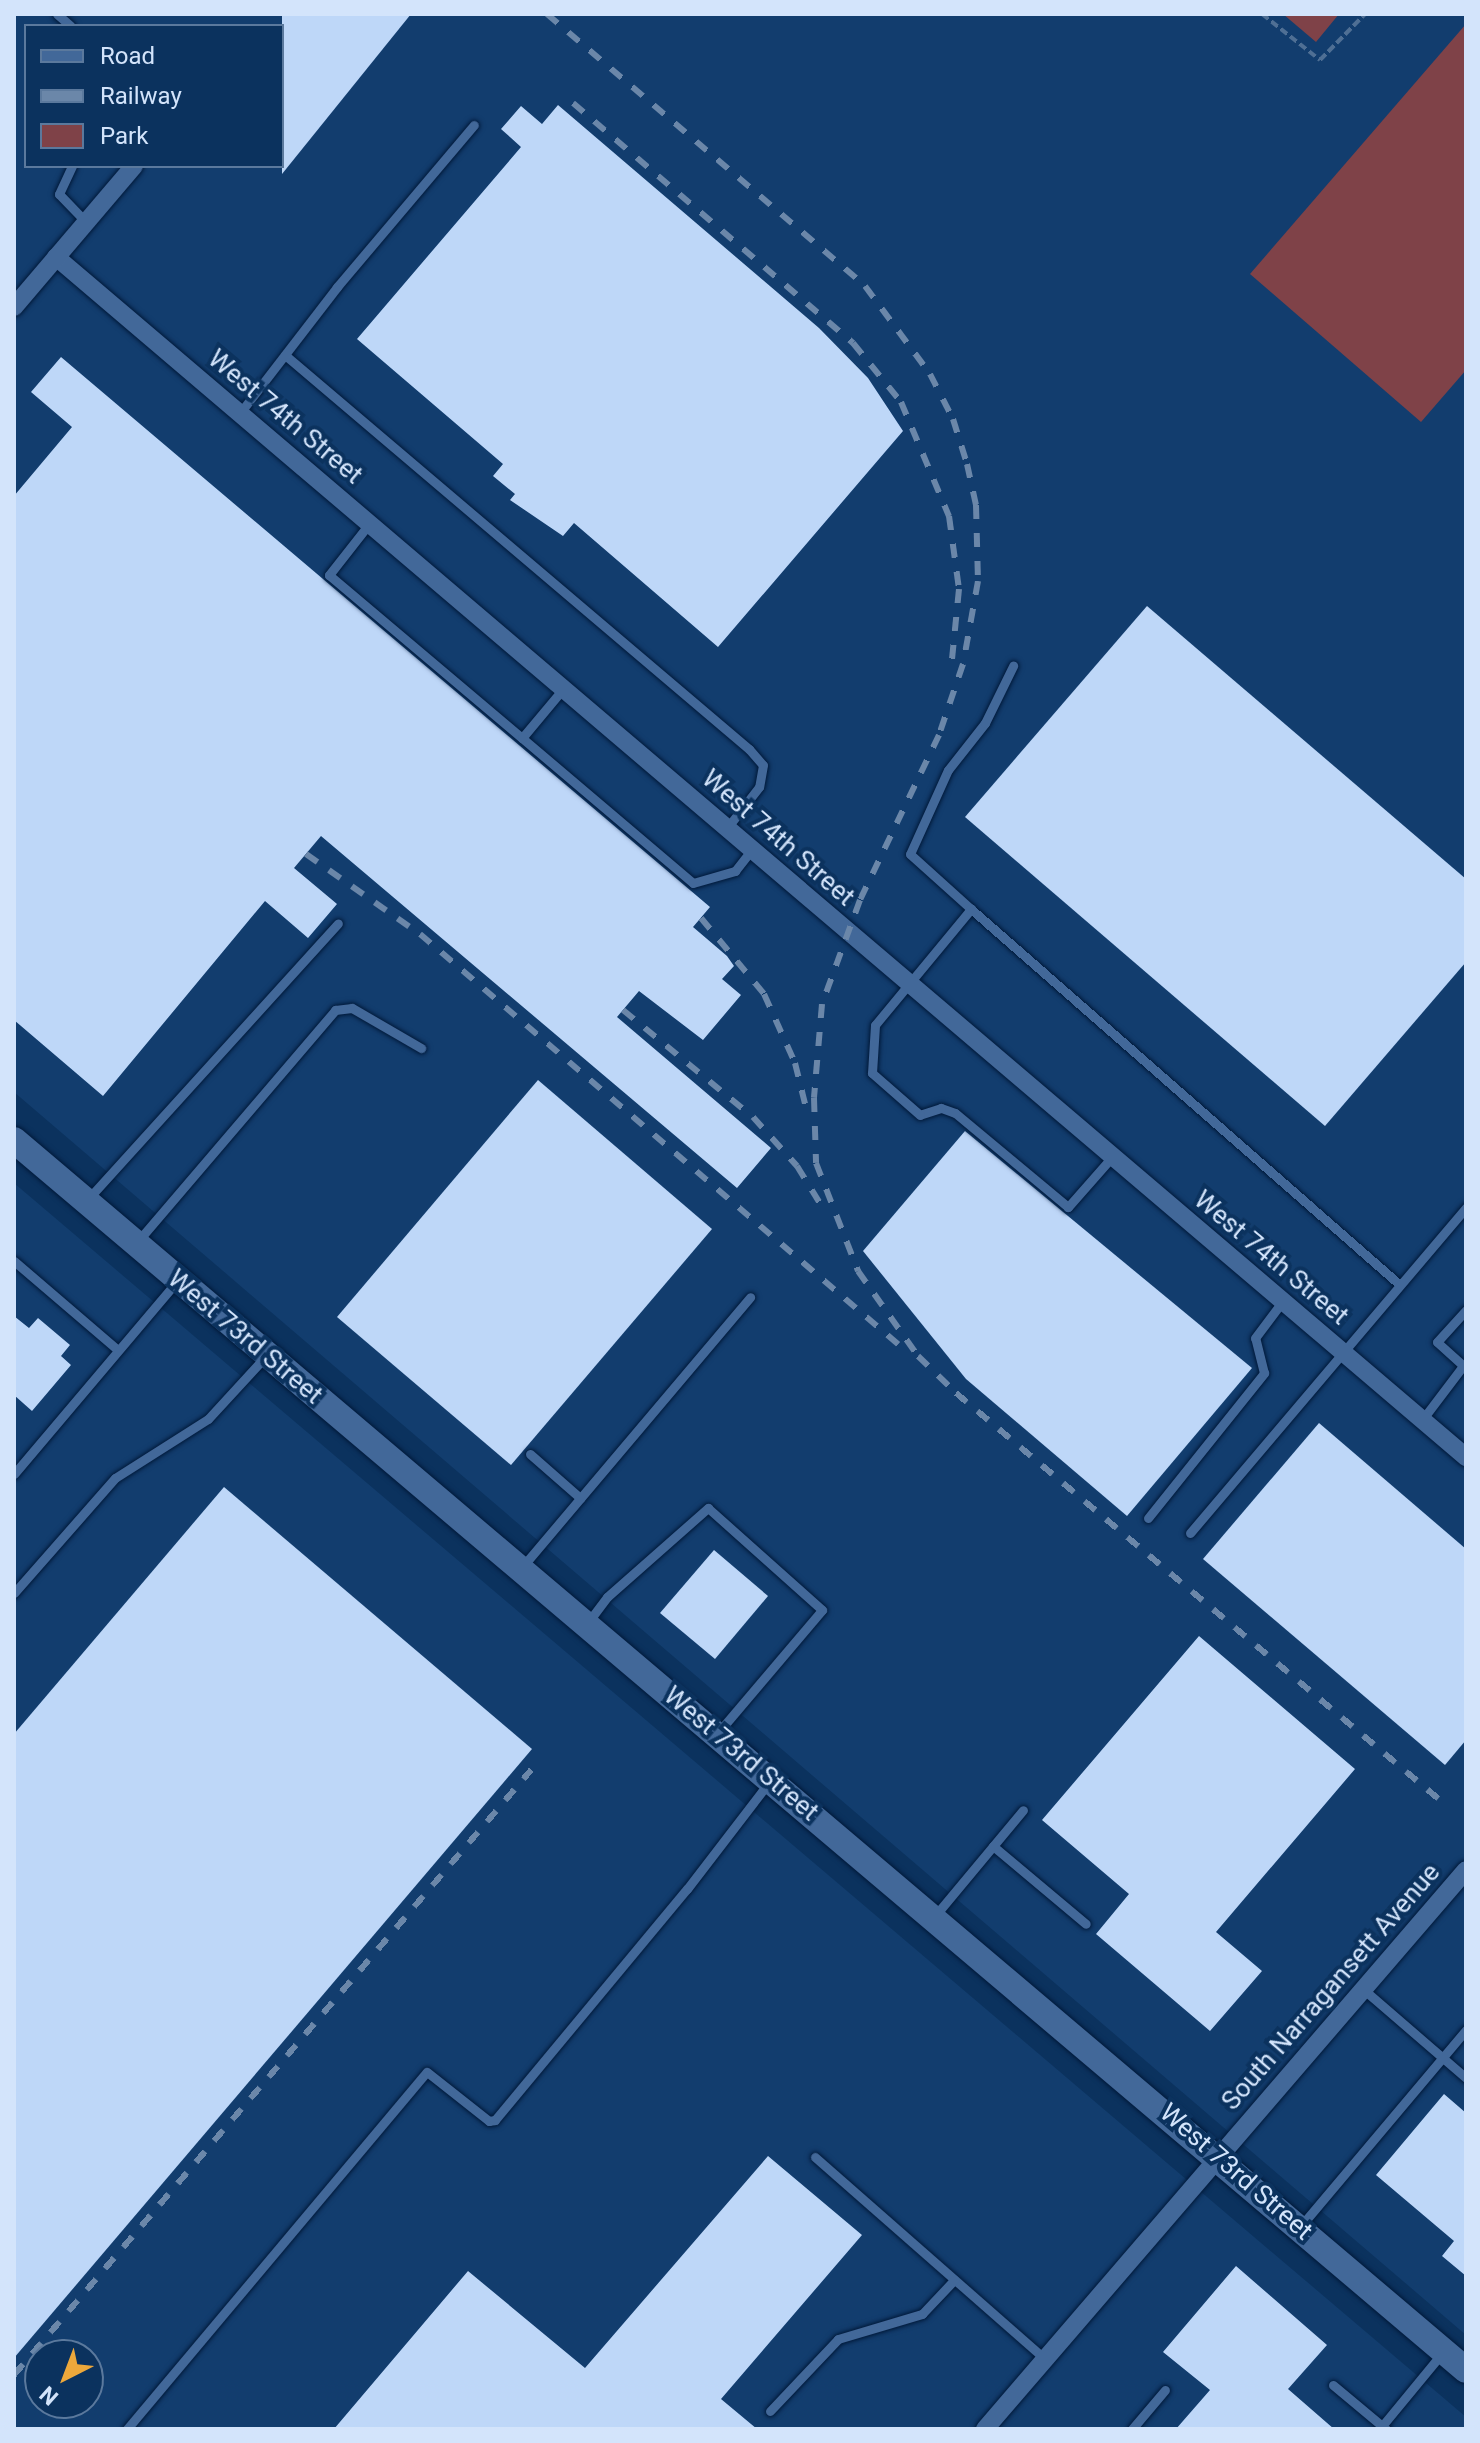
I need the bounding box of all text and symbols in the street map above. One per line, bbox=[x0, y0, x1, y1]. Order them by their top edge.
legend bbox=[24, 24, 284, 168]
text: Road bbox=[100, 42, 155, 70]
text: Railway bbox=[100, 82, 182, 110]
text: Park bbox=[100, 122, 148, 150]
street label: West 74th Street bbox=[201, 343, 369, 491]
street label: West 74th Street bbox=[695, 763, 861, 913]
street label: West 74th Street bbox=[1187, 1184, 1355, 1332]
street label: West 73rd Street bbox=[161, 1263, 329, 1411]
street label: West 73rd Street bbox=[657, 1680, 825, 1828]
street label: South Narragansett Avenue bbox=[1215, 1857, 1447, 2117]
street label: West 73rd Street bbox=[1153, 2097, 1319, 2247]
north arrow bbox=[24, 2339, 104, 2419]
text: N bbox=[35, 2381, 63, 2410]

